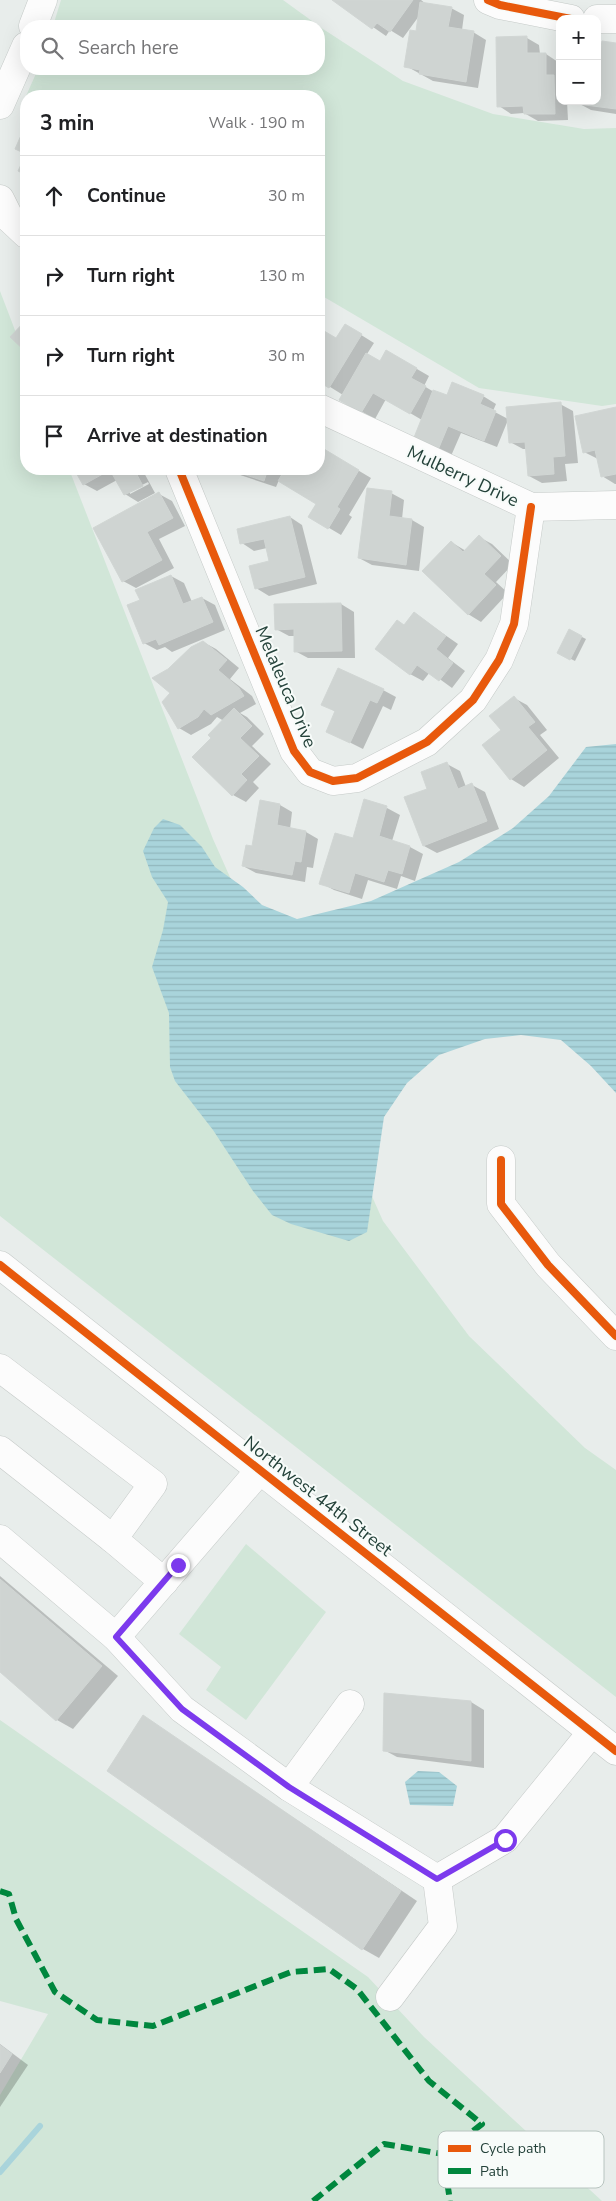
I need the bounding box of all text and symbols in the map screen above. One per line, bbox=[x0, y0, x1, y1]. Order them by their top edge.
map controls bbox=[556, 15, 601, 105]
button: + bbox=[556, 15, 601, 60]
search box bbox=[20, 20, 325, 75]
icon: search bbox=[38, 34, 66, 62]
text: Search here bbox=[78, 35, 179, 61]
button: − bbox=[556, 60, 601, 105]
text: 3 min bbox=[40, 109, 94, 137]
text: Walk · 190 m bbox=[209, 112, 305, 134]
icon: ahead bbox=[40, 182, 68, 210]
text: Continue bbox=[87, 183, 166, 209]
text: 30 m bbox=[268, 185, 305, 207]
icon: right bbox=[40, 262, 68, 290]
text: Turn right bbox=[87, 263, 174, 289]
text: 130 m bbox=[258, 265, 305, 287]
icon: right bbox=[40, 342, 68, 370]
text: Turn right bbox=[87, 343, 174, 369]
text: 30 m bbox=[268, 345, 305, 367]
icon: arrive bbox=[40, 422, 68, 450]
text: Arrive at destination bbox=[87, 423, 268, 449]
street label: Mulberry Drive bbox=[403, 440, 523, 512]
street label: Melaleuca Drive bbox=[250, 623, 322, 751]
street label: Northwest 44th Street bbox=[239, 1430, 398, 1562]
route end bbox=[167, 1554, 190, 1577]
route start bbox=[494, 1829, 517, 1852]
legend bbox=[438, 2131, 604, 2188]
text: Cycle path bbox=[480, 2139, 546, 2158]
text: Path bbox=[480, 2162, 509, 2181]

